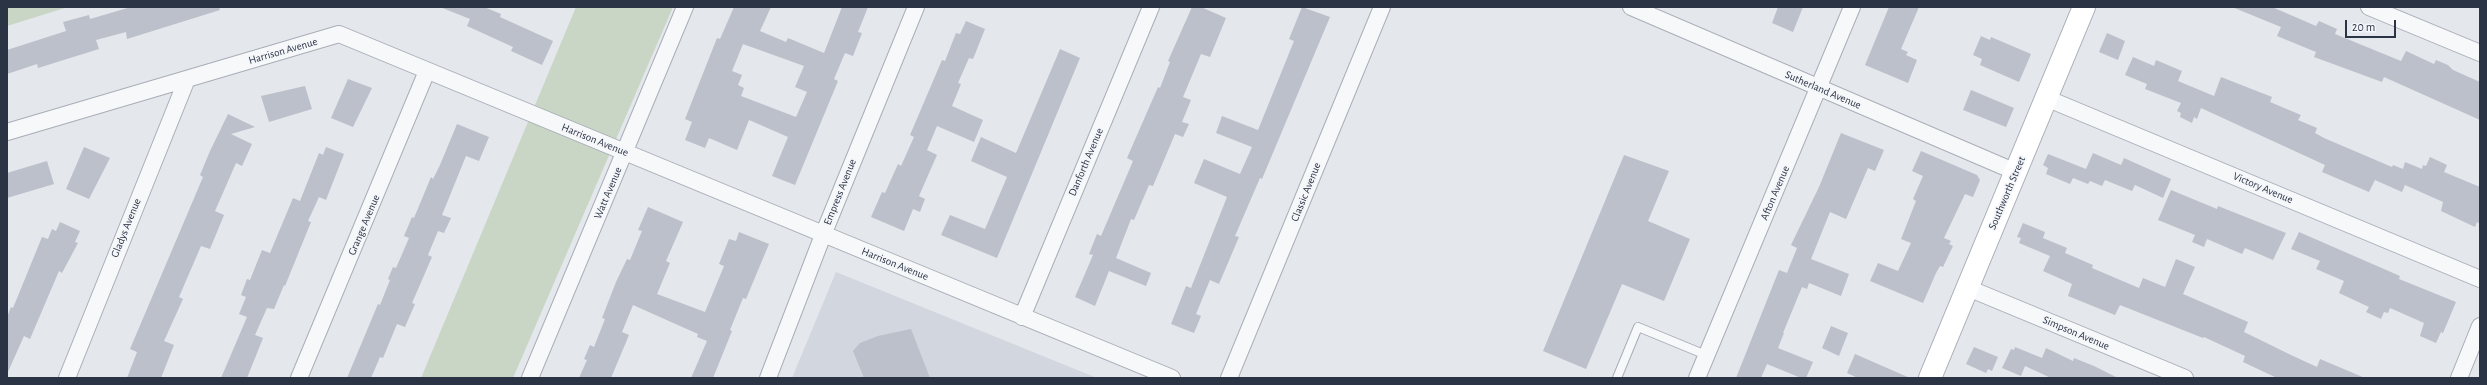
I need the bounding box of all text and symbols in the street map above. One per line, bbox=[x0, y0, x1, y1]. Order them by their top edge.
scale bar bbox=[2347, 12, 2398, 38]
text: 20 m bbox=[2352, 21, 2375, 33]
street label: Harrison Avenue bbox=[247, 35, 319, 67]
street label: Sutherland Avenue bbox=[1783, 68, 1863, 112]
street label: Harrison Avenue bbox=[560, 121, 630, 159]
street label: Danforth Avenue bbox=[1066, 126, 1106, 198]
street label: Southworth Street bbox=[1986, 155, 2028, 231]
street label: Empress Avenue bbox=[821, 157, 859, 227]
street label: Classic Avenue bbox=[1288, 161, 1324, 223]
street label: Afton Avenue bbox=[1758, 164, 1792, 222]
street label: Watt Avenue bbox=[591, 165, 625, 221]
street label: Victory Avenue bbox=[2231, 169, 2295, 207]
street label: Grange Avenue bbox=[345, 193, 383, 257]
street label: Gladys Avenue bbox=[108, 197, 144, 259]
street label: Harrison Avenue bbox=[860, 245, 930, 283]
street label: Simpson Avenue bbox=[2041, 313, 2111, 353]

